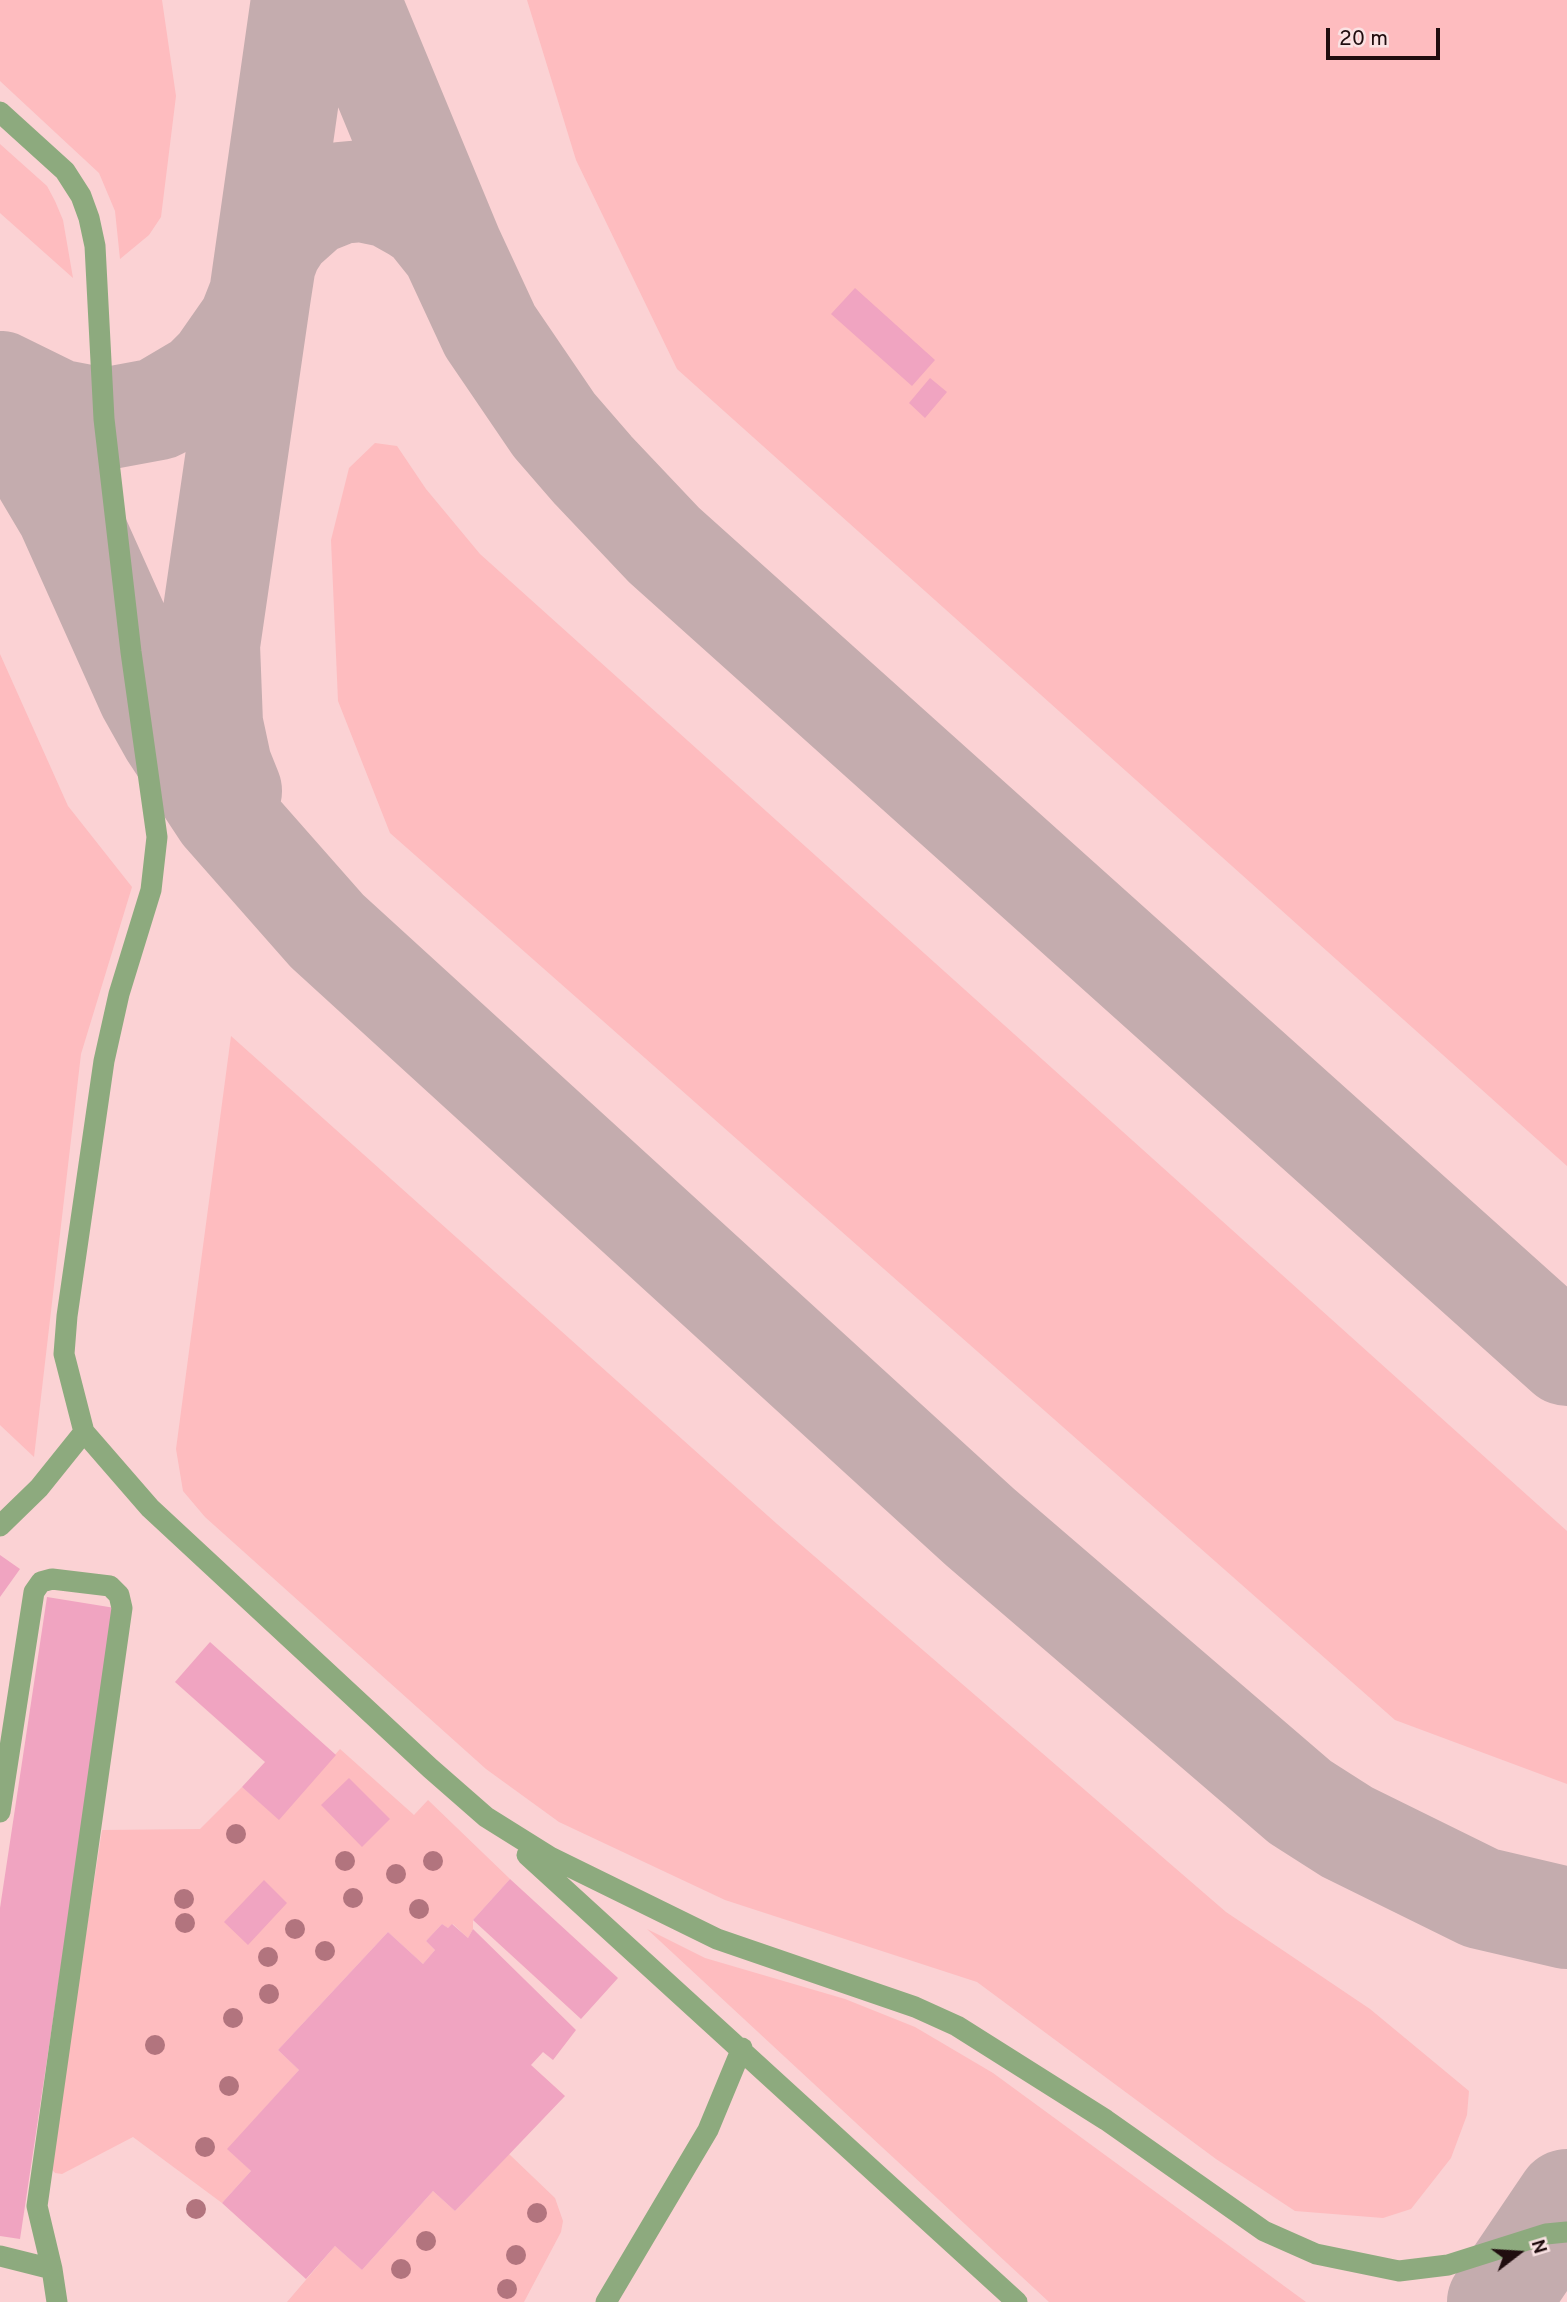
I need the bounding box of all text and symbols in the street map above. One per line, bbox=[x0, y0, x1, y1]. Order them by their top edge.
scale bar bbox=[1329, 14, 1443, 58]
text: 20 m bbox=[1339, 26, 1388, 53]
north arrow bbox=[1483, 2218, 1553, 2288]
text: N bbox=[1525, 2237, 1552, 2257]

